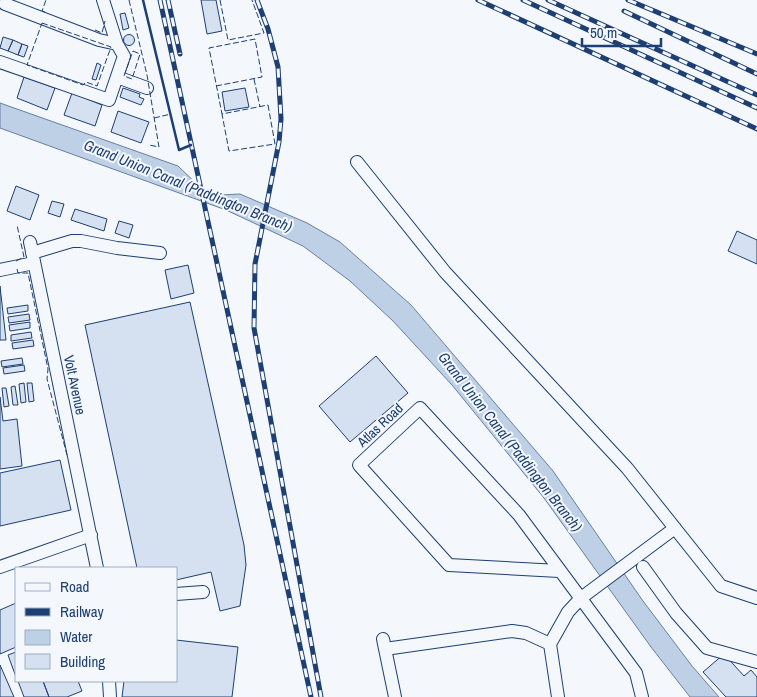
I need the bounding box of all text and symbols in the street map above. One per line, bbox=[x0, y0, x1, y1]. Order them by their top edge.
scale bar bbox=[582, 15, 661, 47]
text: 50 m bbox=[590, 22, 617, 43]
water label: Grand Union Canal (Paddington Branch) bbox=[81, 134, 295, 237]
water label: Grand Union Canal (Paddington Branch) bbox=[434, 347, 587, 536]
street label: Volt Avenue bbox=[60, 354, 90, 416]
street label: Atlas Road bbox=[353, 399, 407, 451]
legend bbox=[15, 567, 178, 682]
text: Road bbox=[60, 576, 89, 597]
text: Railway bbox=[60, 601, 105, 622]
text: Water bbox=[60, 626, 92, 647]
text: Building bbox=[60, 651, 105, 672]

